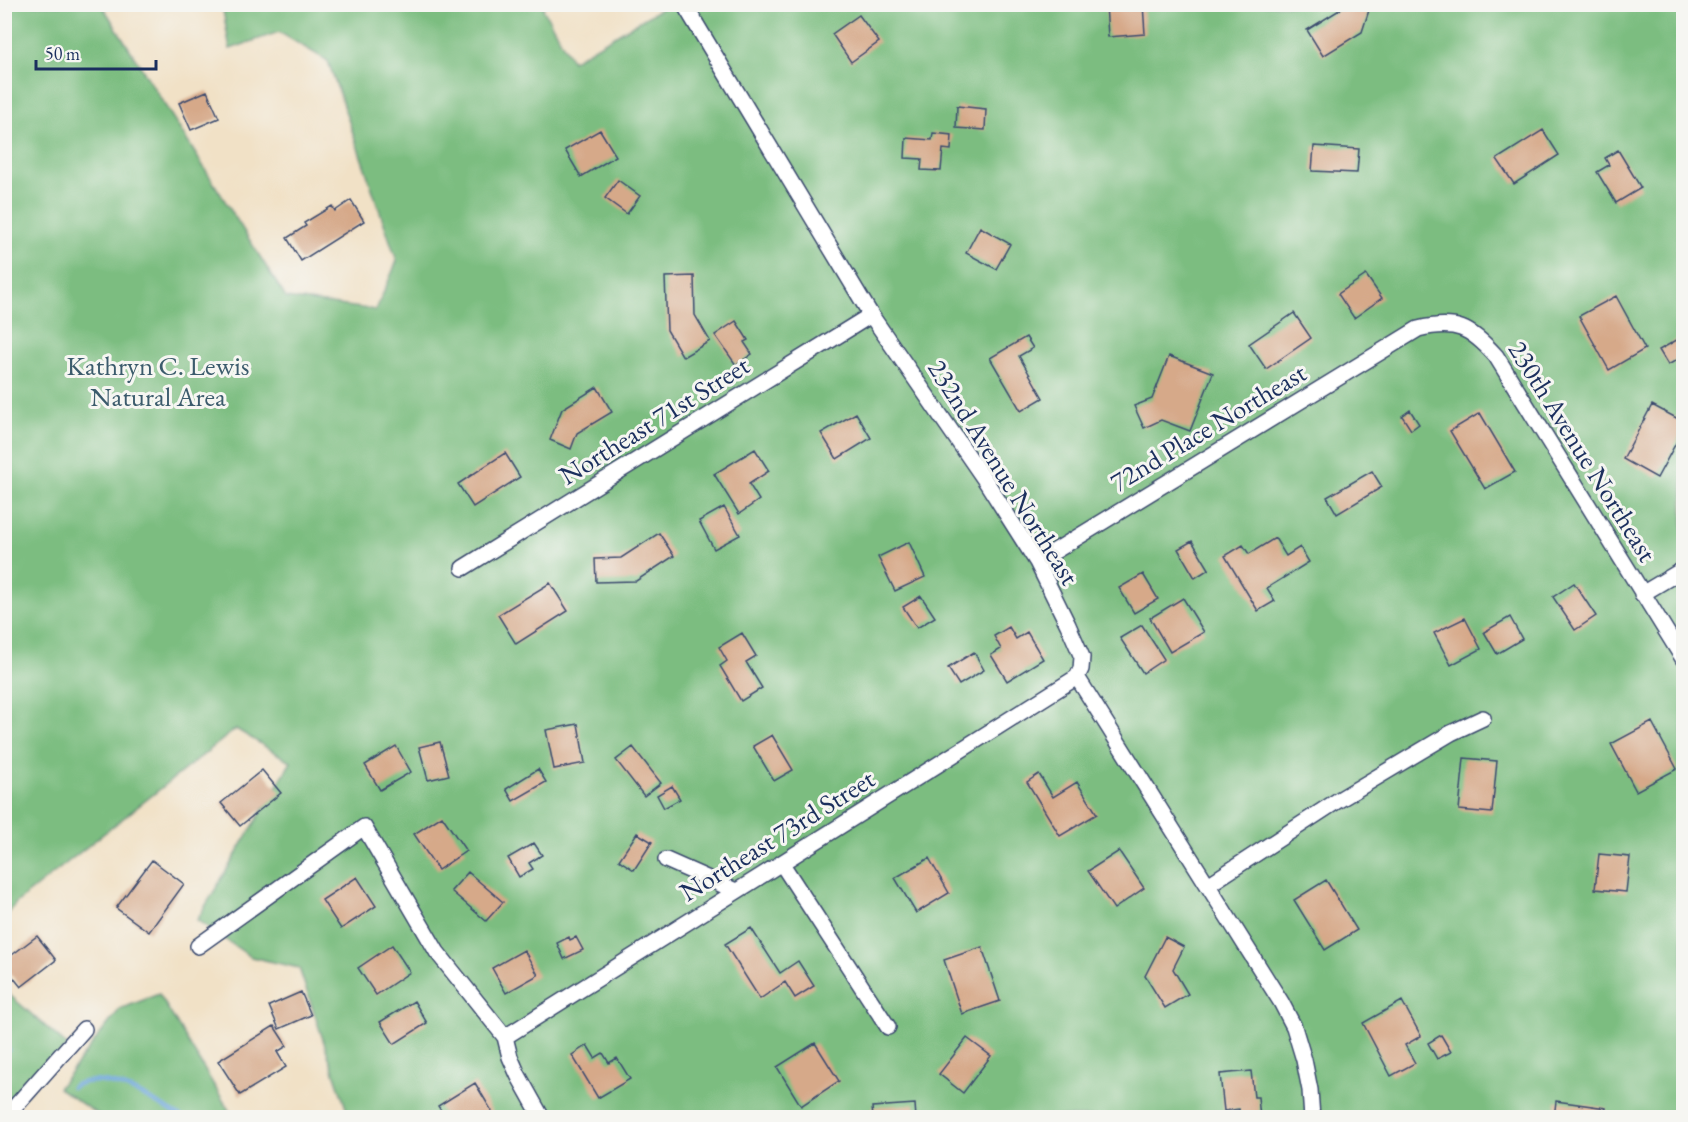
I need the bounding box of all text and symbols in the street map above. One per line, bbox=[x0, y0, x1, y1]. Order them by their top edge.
scale bar bbox=[36, 33, 156, 71]
text: 50 m bbox=[45, 42, 80, 65]
street label: 230th Avenue Northeast bbox=[1501, 334, 1665, 568]
street label: Northeast 71st Street bbox=[552, 347, 756, 493]
park label: Kathryn C. Lewis Natural Area bbox=[67, 348, 249, 414]
street label: 232nd Avenue Northeast bbox=[920, 353, 1088, 592]
street label: 72nd Place Northeast bbox=[1104, 354, 1313, 499]
street label: Northeast 73rd Street bbox=[673, 761, 881, 909]

